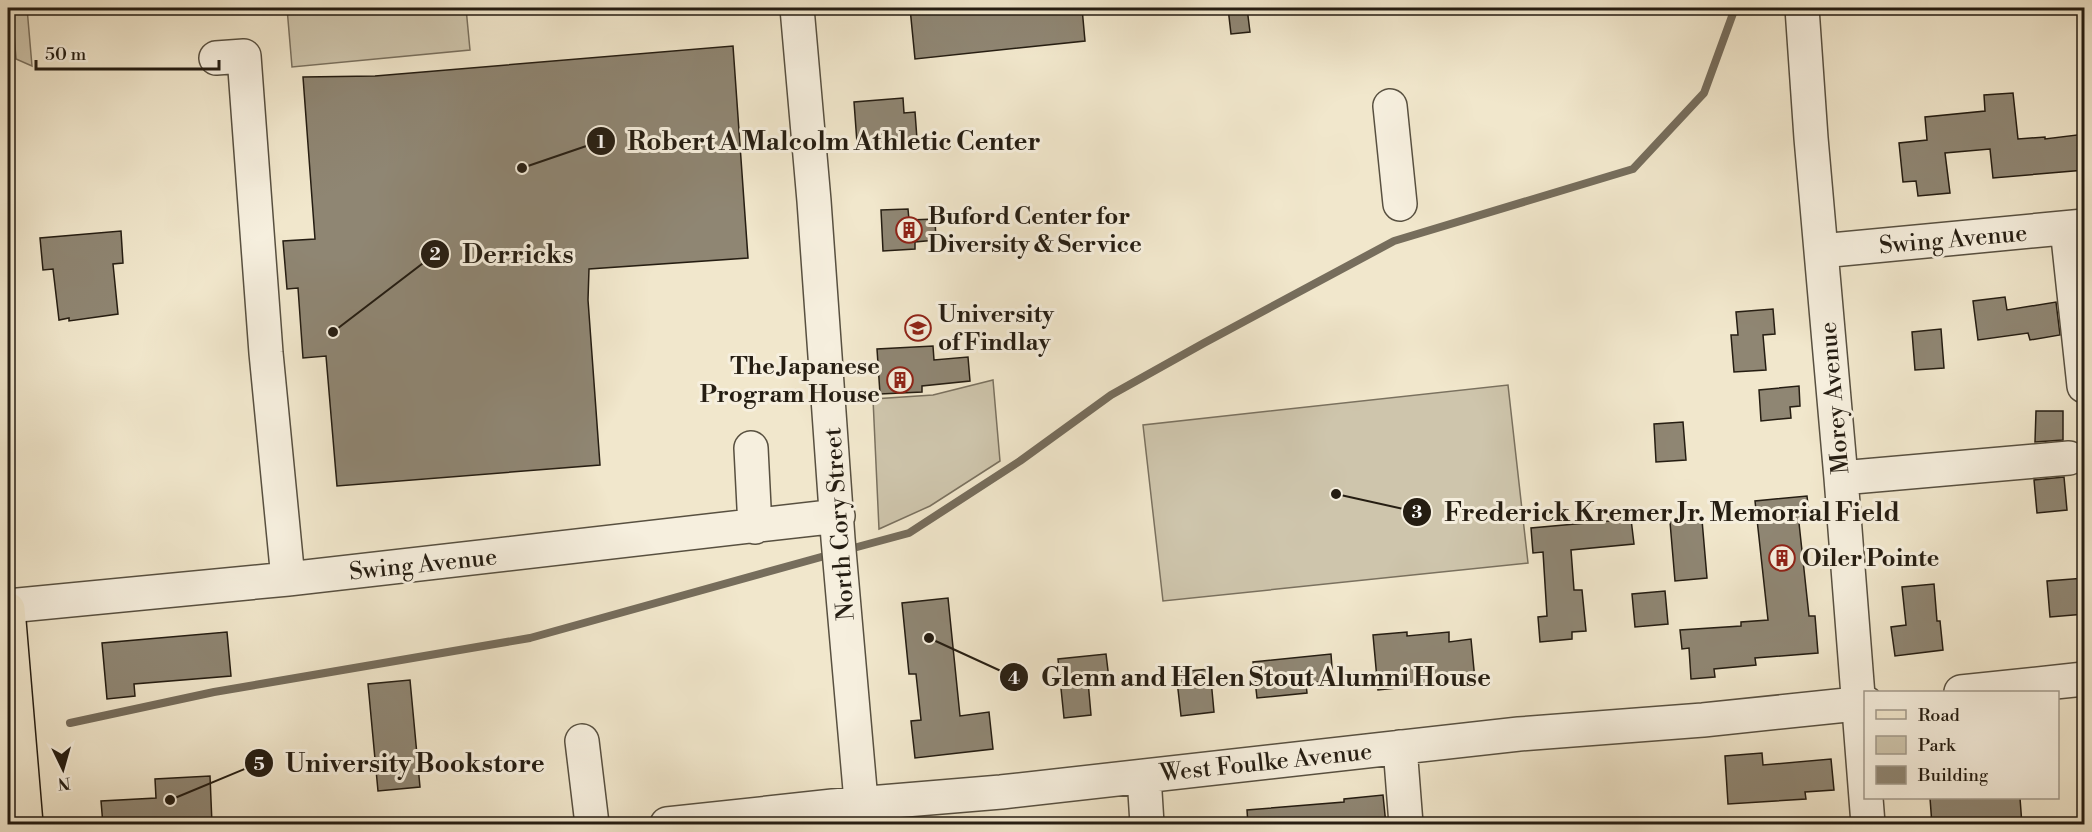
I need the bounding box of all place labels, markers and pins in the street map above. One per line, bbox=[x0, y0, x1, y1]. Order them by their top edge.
callout: Robert A Malcolm Athletic Center bbox=[586, 119, 1053, 163]
place label: Buford Center for Diversity & Service bbox=[928, 202, 1142, 260]
building icon: Buford Center for Diversity & Service bbox=[894, 215, 924, 245]
callout: Derricks bbox=[420, 232, 586, 276]
place label: University of Findlay bbox=[938, 300, 1055, 358]
school or university icon: University of Findlay bbox=[903, 313, 933, 343]
place label: The Japanese Program House bbox=[700, 352, 880, 410]
building icon: The Japanese Program House bbox=[885, 365, 915, 395]
callout: Frederick Kremer Jr. Memorial Field bbox=[1402, 490, 1912, 534]
building icon: Oiler Pointe bbox=[1767, 543, 1797, 573]
place label: Oiler Pointe bbox=[1802, 544, 1940, 574]
callout: Glenn and Helen Stout Alumni House bbox=[999, 655, 1503, 699]
callout: University Bookstore bbox=[244, 741, 557, 785]

